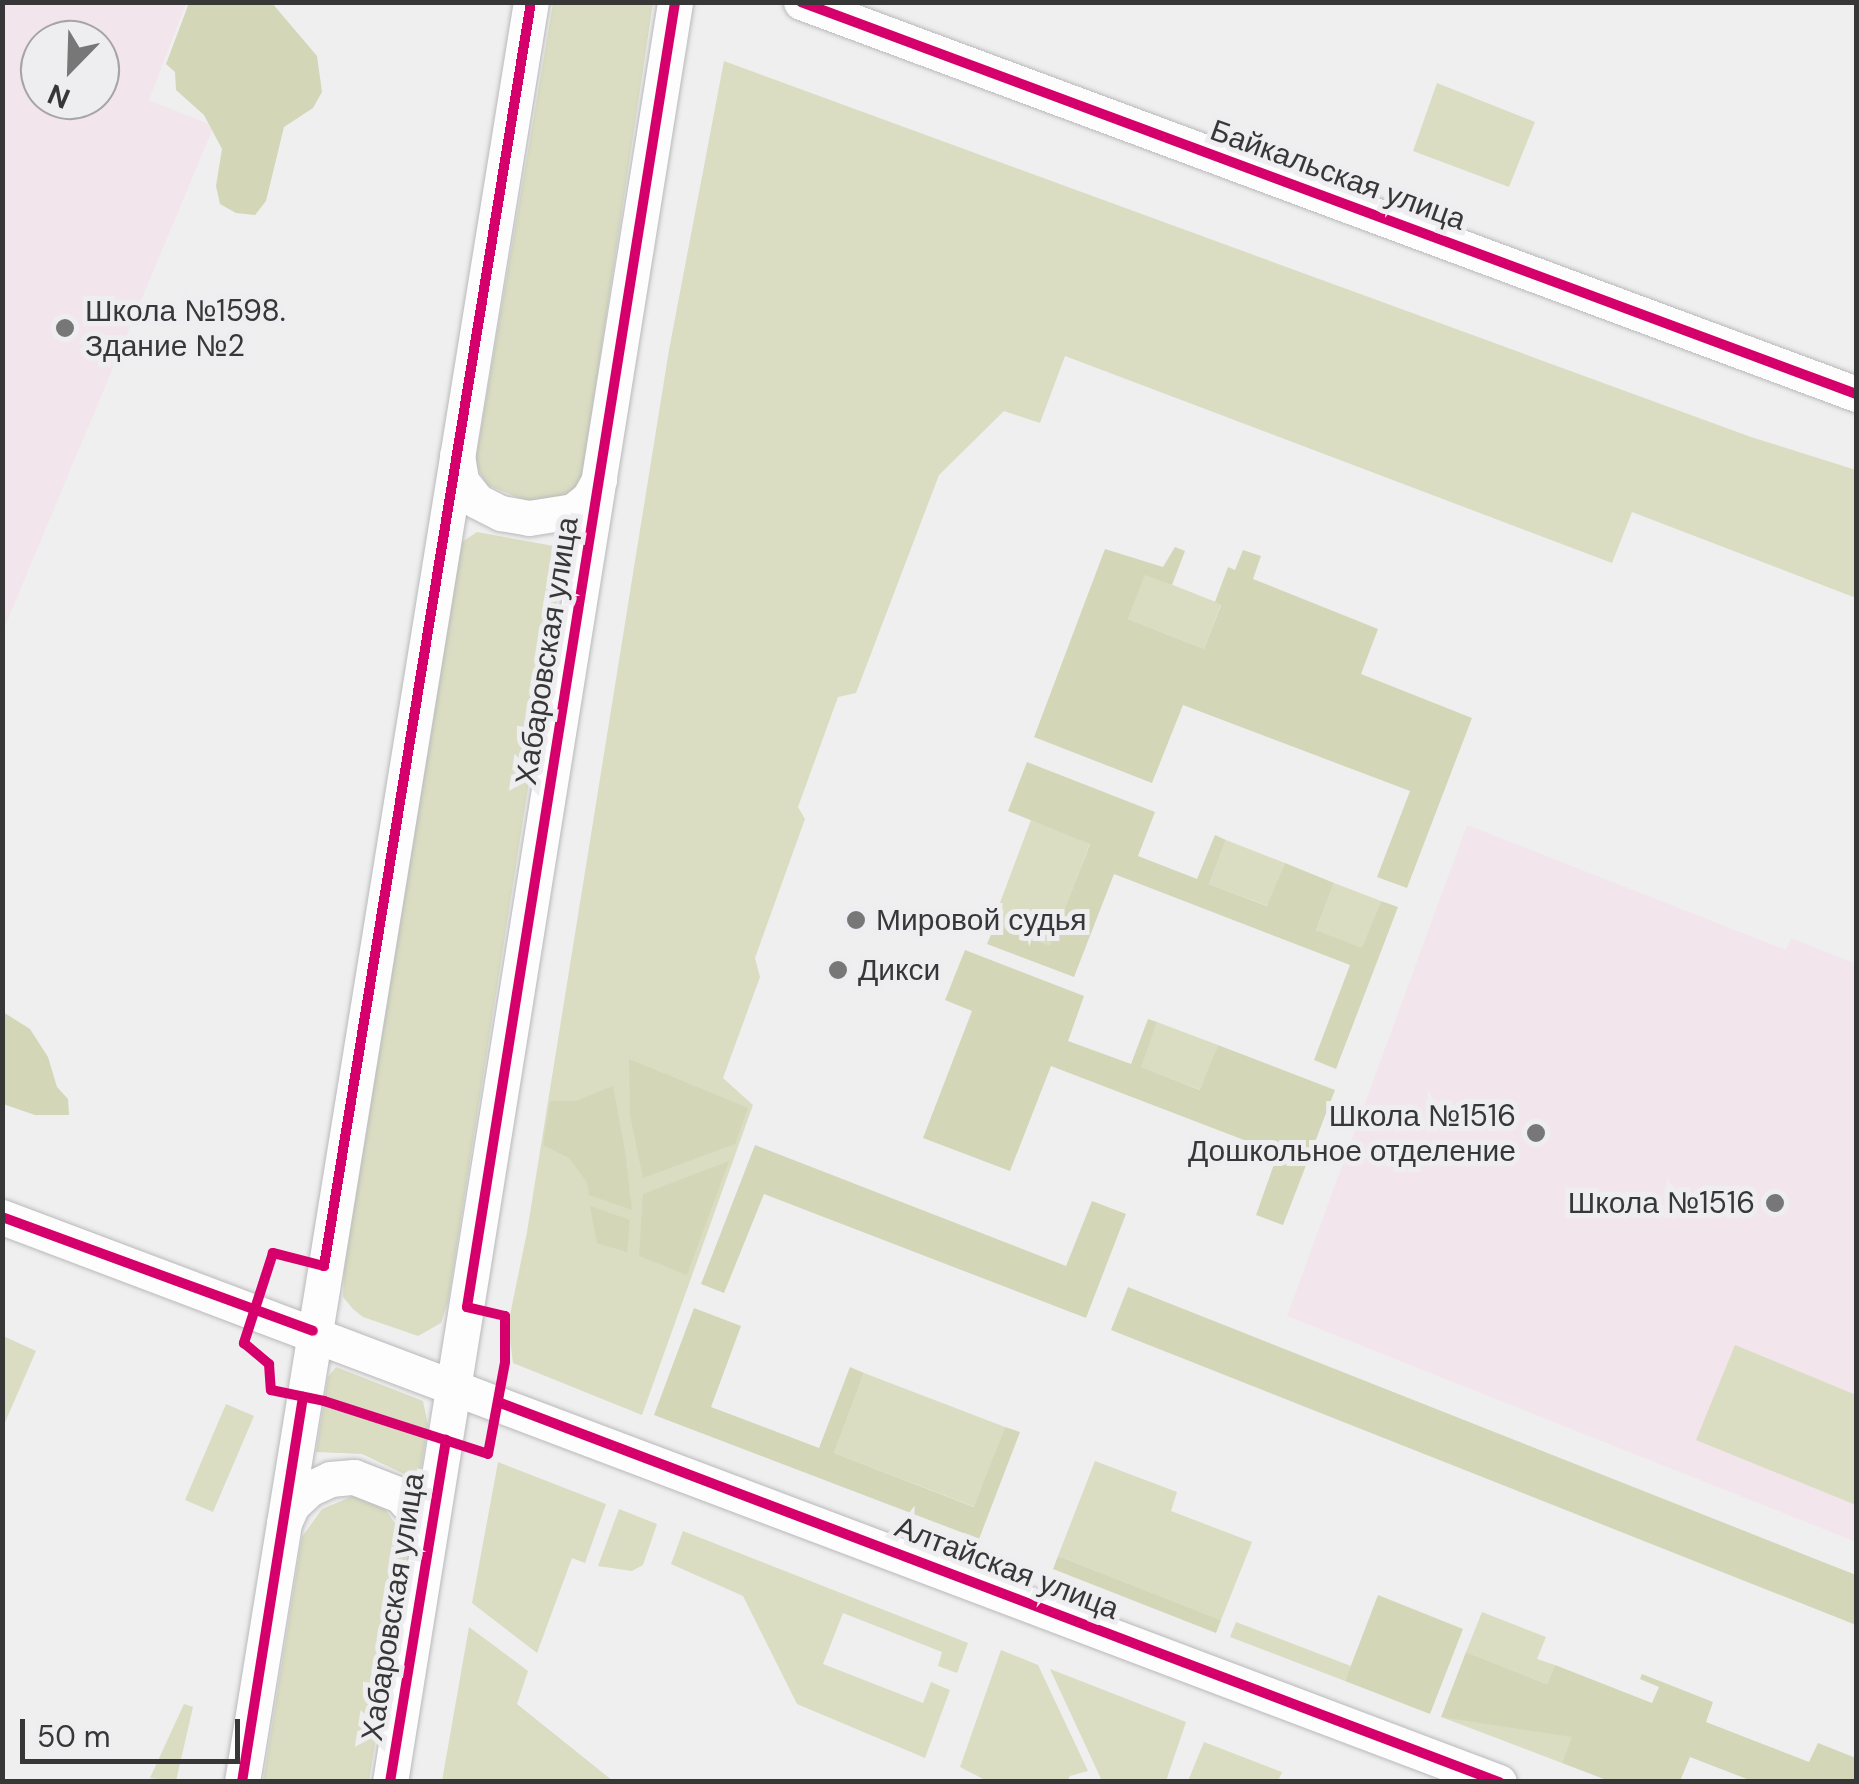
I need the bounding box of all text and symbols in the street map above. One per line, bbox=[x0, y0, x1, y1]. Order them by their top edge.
north arrow bbox=[20, 20, 120, 120]
text: N bbox=[42, 75, 75, 117]
street label: Байкальская улица bbox=[1206, 112, 1470, 238]
place label: Школа №1598. Здание №2 bbox=[85, 293, 286, 364]
marker: Школа №1598. Здание №2 bbox=[54, 317, 76, 339]
street label: Хабаровская улица bbox=[508, 514, 586, 788]
place label: Мировой судья bbox=[876, 902, 1087, 938]
marker: Мировой судья bbox=[845, 909, 867, 931]
place label: Дикси bbox=[858, 952, 940, 988]
marker: Дикси bbox=[827, 959, 849, 981]
place label: Школа №1516 Дошкольное отделение bbox=[1188, 1098, 1516, 1168]
marker: Школа №1516 Дошкольное отделение bbox=[1525, 1122, 1547, 1144]
place label: Школа №1516 bbox=[1568, 1185, 1755, 1221]
marker: Школа №1516 bbox=[1764, 1192, 1786, 1214]
street label: Хабаровская улица bbox=[354, 1470, 432, 1744]
street label: Алтайская улица bbox=[890, 1509, 1124, 1627]
scale bar bbox=[25, 1699, 245, 1761]
text: 50 m bbox=[37, 1717, 111, 1756]

